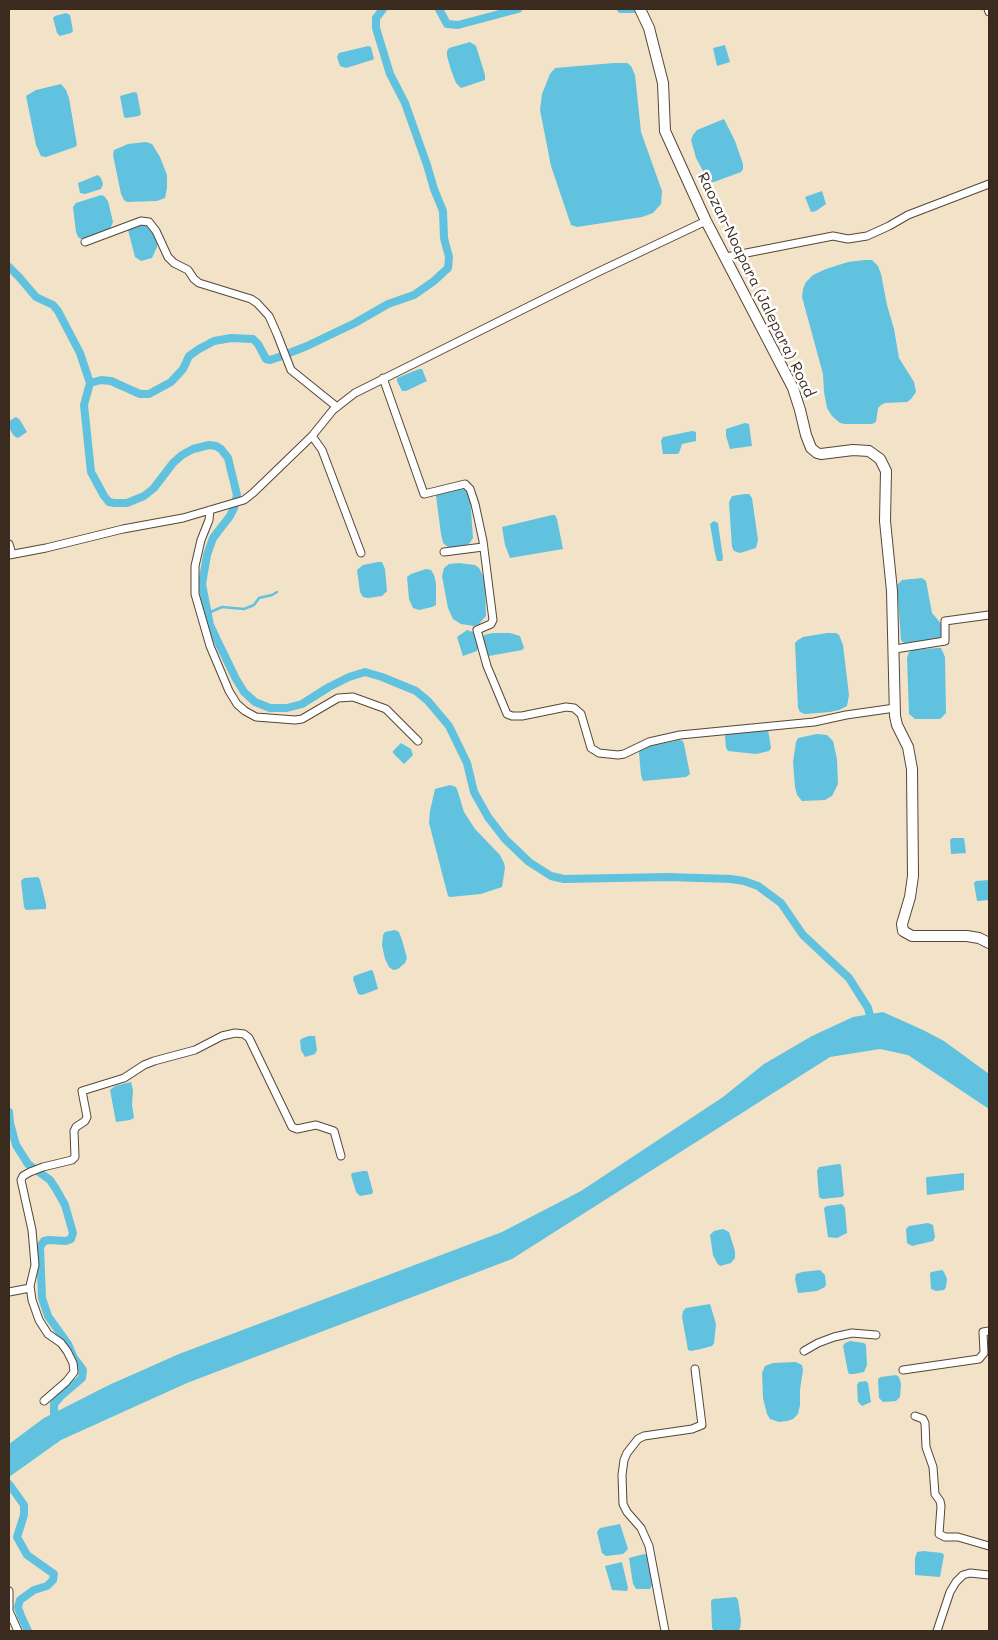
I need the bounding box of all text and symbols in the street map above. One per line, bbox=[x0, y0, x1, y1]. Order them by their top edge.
street label: Raozan-Noapara (Jalepara) Road bbox=[694, 169, 818, 401]

